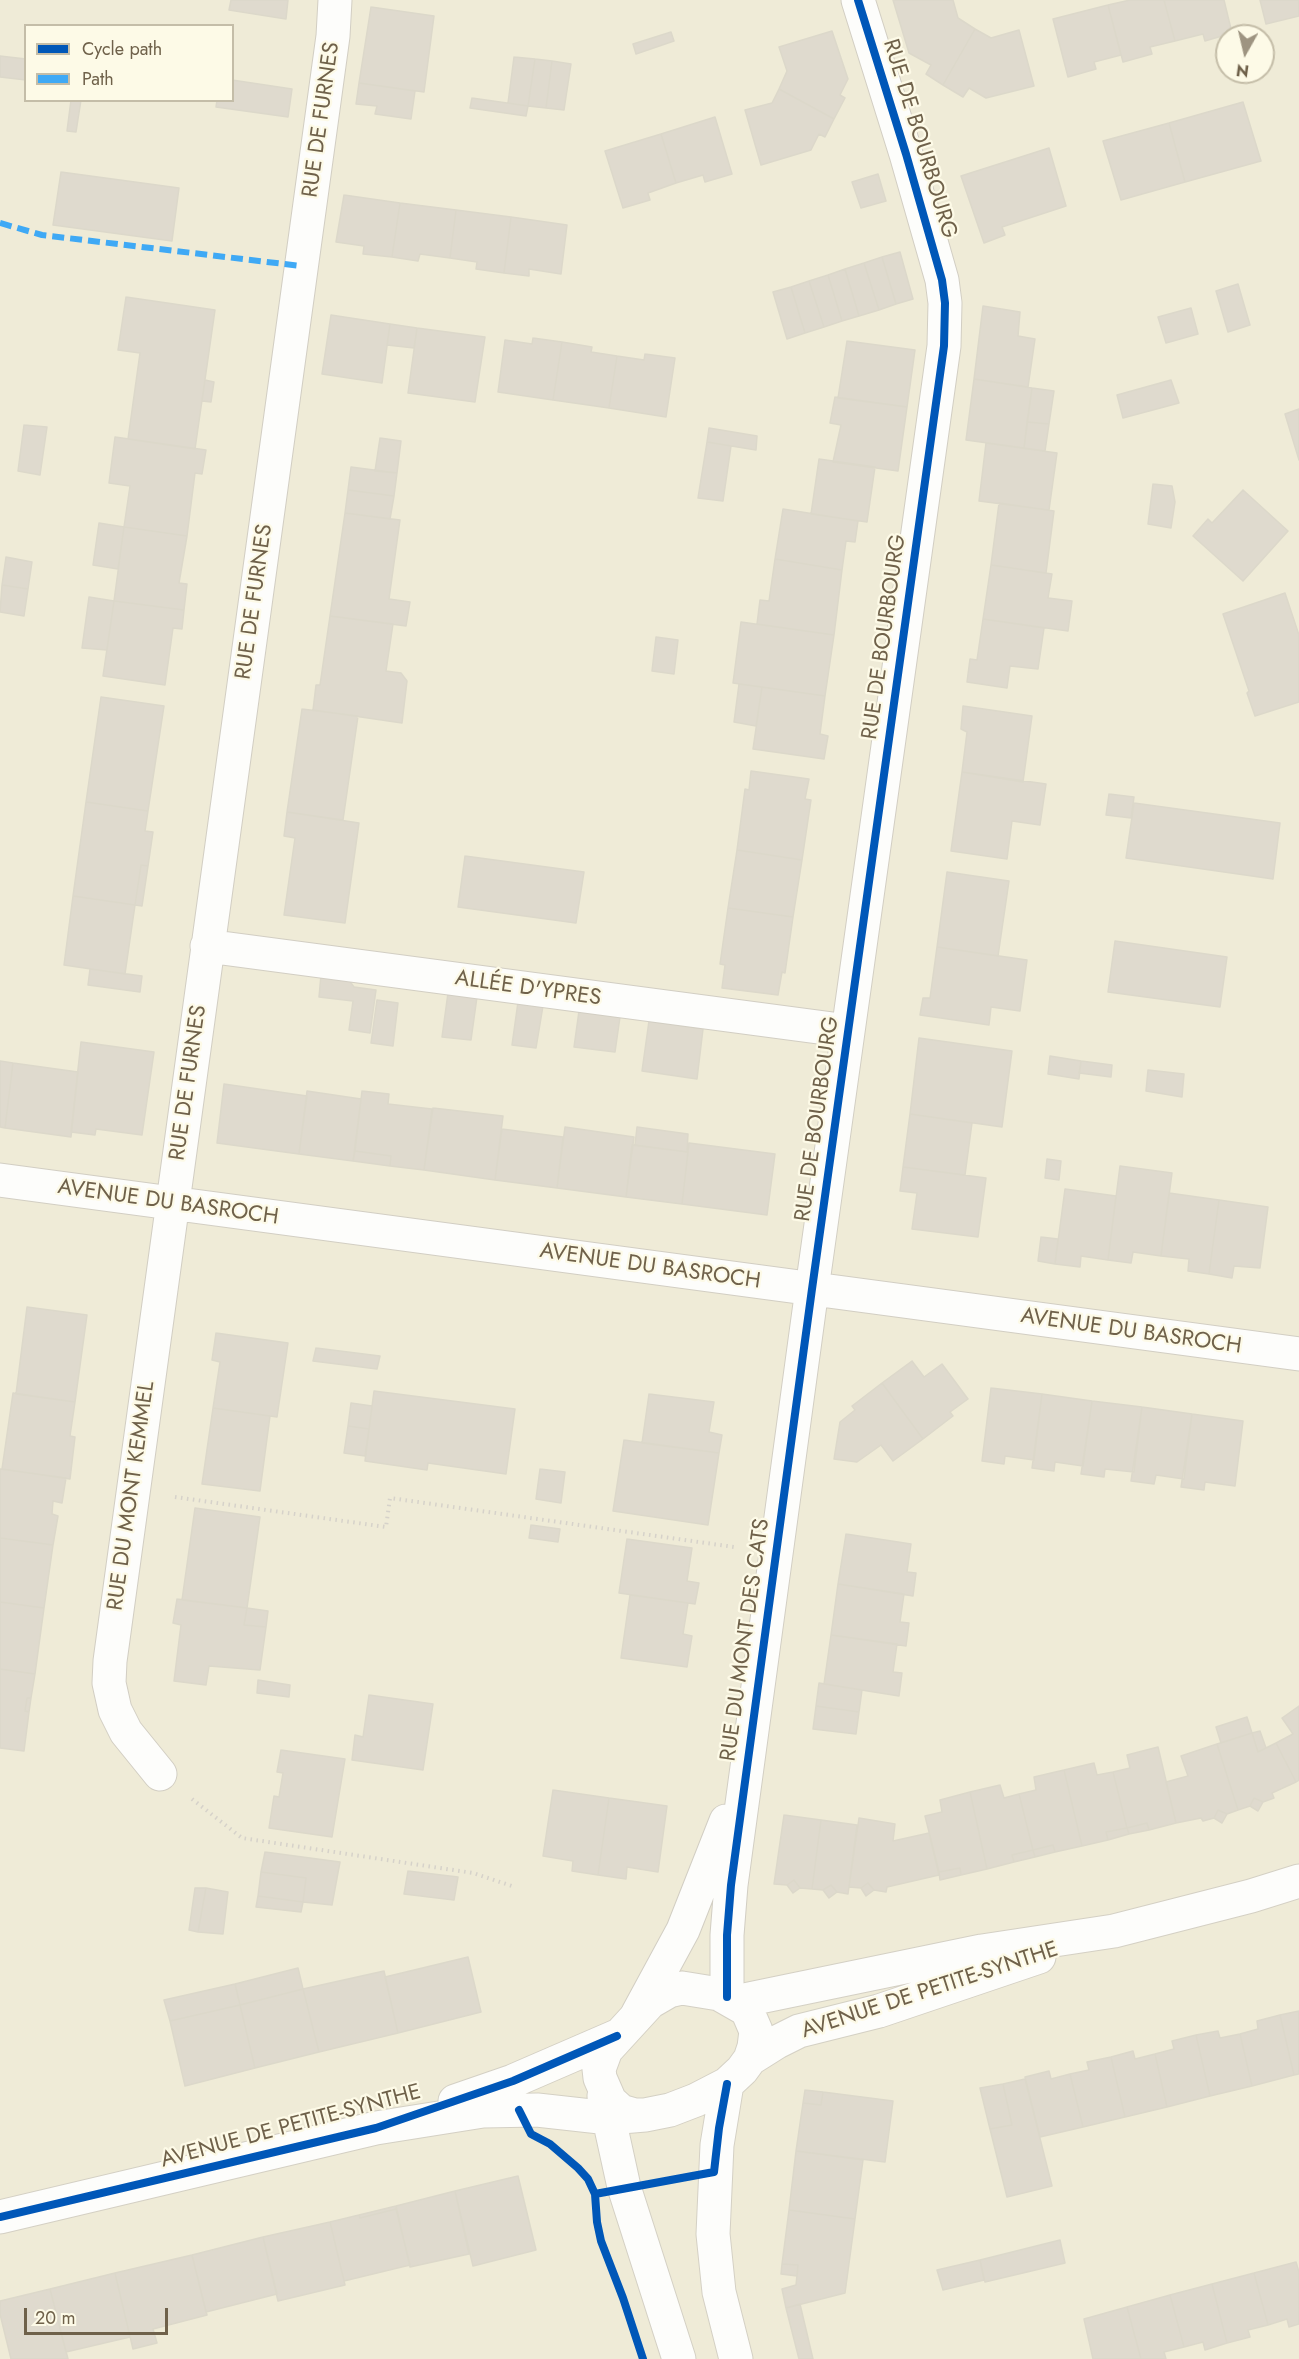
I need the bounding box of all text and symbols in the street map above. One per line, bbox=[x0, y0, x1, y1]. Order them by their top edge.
legend bbox=[24, 24, 234, 102]
north arrow bbox=[1215, 24, 1275, 84]
text: Cycle path bbox=[82, 36, 162, 62]
street label: RUE DE BOURBOURG bbox=[876, 36, 962, 242]
street label: RUE DE FURNES bbox=[298, 41, 346, 199]
text: N bbox=[1235, 58, 1251, 83]
text: Path bbox=[82, 66, 114, 92]
street label: RUE DE FURNES bbox=[231, 523, 279, 681]
street label: RUE DE BOURBOURG bbox=[858, 533, 912, 741]
street label: ALLÉE D'YPRES bbox=[453, 966, 603, 1012]
street label: RUE DE FURNES bbox=[165, 1004, 213, 1162]
street label: RUE DE BOURBOURG bbox=[791, 1015, 845, 1223]
street label: AVENUE DU BASROCH bbox=[56, 1174, 280, 1232]
street label: AVENUE DU BASROCH bbox=[538, 1238, 762, 1296]
street label: AVENUE DU BASROCH bbox=[1019, 1303, 1243, 1361]
street label: RUE DU MONT KEMMEL bbox=[103, 1380, 161, 1612]
street label: RUE DU MONT DES CATS bbox=[716, 1517, 776, 1763]
street label: AVENUE DE PETITE-SYNTHE bbox=[798, 1937, 1062, 2045]
street label: AVENUE DE PETITE-SYNTHE bbox=[158, 2080, 424, 2174]
scale bar bbox=[27, 2296, 171, 2334]
text: 20 m bbox=[35, 2305, 75, 2331]

